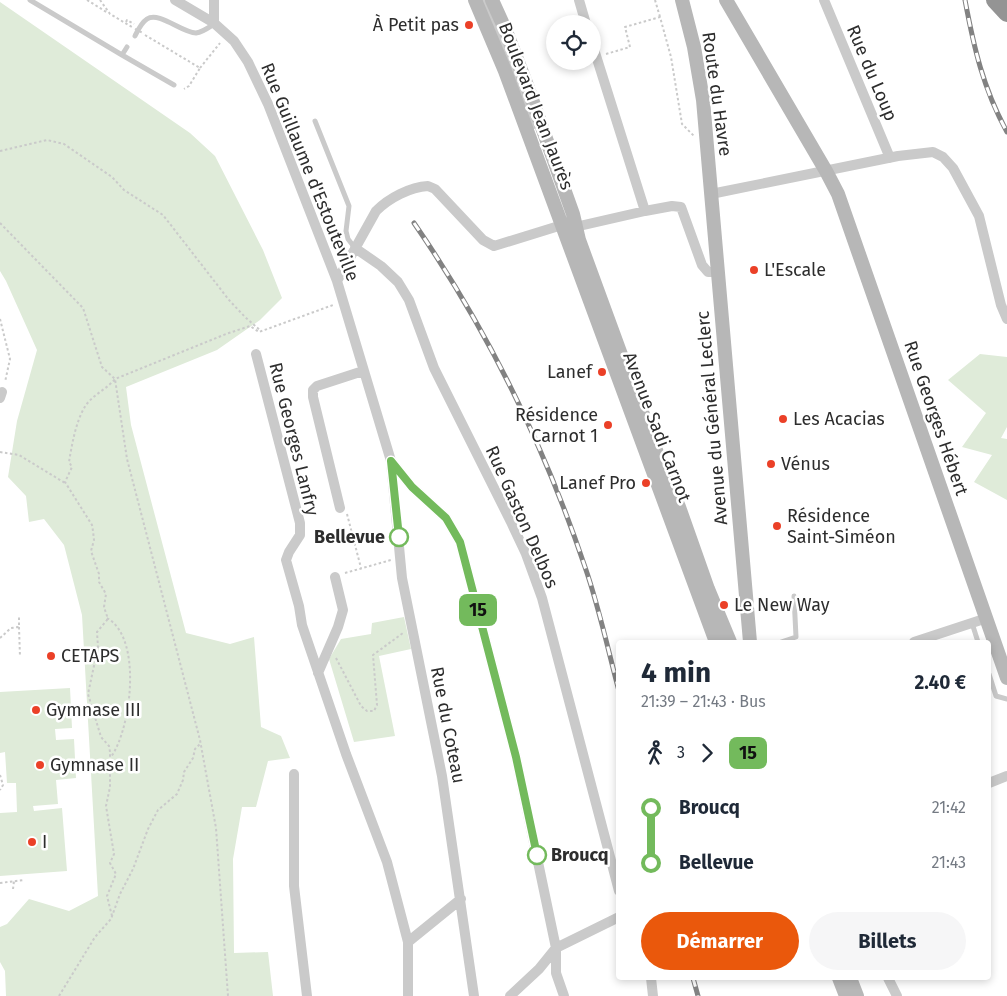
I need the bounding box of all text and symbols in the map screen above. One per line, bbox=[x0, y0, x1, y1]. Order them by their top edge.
place label: À Petit pas bbox=[373, 13, 459, 36]
map controls bbox=[546, 15, 601, 70]
button: locate bbox=[546, 15, 601, 70]
marker: À Petit pas bbox=[463, 19, 475, 31]
street label: Boulevard Jean Jaurès bbox=[494, 19, 578, 193]
street label: Rue du Loup bbox=[842, 22, 902, 124]
street label: Route du Havre bbox=[697, 30, 737, 158]
street label: Rue Guillaume d'Estouteville bbox=[256, 60, 364, 284]
place label: L'Escale bbox=[764, 259, 826, 281]
marker: L'Escale bbox=[748, 264, 760, 276]
street label: Avenue du Général Leclerc bbox=[692, 310, 732, 526]
street label: Rue Georges Hébert bbox=[899, 338, 973, 499]
street label: Avenue Sadi Carnot bbox=[618, 349, 696, 506]
street label: Rue Georges Lanfry bbox=[264, 360, 324, 518]
place label: Lanef bbox=[547, 361, 594, 383]
marker: Lanef bbox=[596, 366, 608, 378]
place label: Résidence Carnot 1 bbox=[515, 404, 598, 447]
place label: Les Acacias bbox=[793, 408, 885, 430]
marker: Les Acacias bbox=[777, 413, 789, 425]
marker: Résidence Carnot 1 bbox=[602, 419, 614, 431]
street label: Rue Gaston Delbos bbox=[481, 442, 563, 592]
place label: Vénus bbox=[781, 453, 830, 475]
marker: Vénus bbox=[765, 458, 777, 470]
place label: Lanef Pro bbox=[559, 472, 636, 494]
marker: Lanef Pro bbox=[640, 477, 652, 489]
place label: Résidence Saint-Siméon bbox=[787, 505, 896, 548]
marker: Résidence Saint-Siméon bbox=[771, 520, 783, 532]
place label: Bellevue bbox=[314, 526, 385, 548]
marker: Bellevue bbox=[389, 527, 409, 547]
line badge: 15 bbox=[456, 594, 500, 626]
place label: Le New Way bbox=[734, 594, 830, 616]
text: 15 bbox=[469, 599, 487, 621]
marker: Le New Way bbox=[718, 599, 730, 611]
place label: CETAPS bbox=[61, 645, 120, 667]
marker: CETAPS bbox=[45, 650, 57, 662]
text: 4 min bbox=[641, 656, 711, 689]
street label: Rue du Coteau bbox=[426, 665, 470, 785]
text: 2.40 € bbox=[914, 671, 966, 694]
text: 21:39 – 21:43 · Bus bbox=[641, 692, 766, 711]
place label: Gymnase III bbox=[46, 699, 141, 721]
marker: Gymnase III bbox=[30, 704, 42, 716]
icon: walk bbox=[641, 739, 669, 767]
icon: forward bbox=[693, 739, 721, 767]
text: 15 bbox=[739, 742, 757, 764]
text: 3 bbox=[677, 743, 685, 762]
place label: Gymnase II bbox=[50, 754, 139, 776]
marker: Gymnase II bbox=[34, 759, 46, 771]
text: Broucq bbox=[679, 796, 740, 819]
text: 21:42 bbox=[932, 798, 966, 817]
place label: I bbox=[42, 831, 47, 853]
marker: I bbox=[26, 836, 38, 848]
place label: Broucq bbox=[551, 844, 609, 866]
marker: Broucq bbox=[527, 845, 547, 865]
text: Bellevue bbox=[679, 851, 754, 874]
text: 21:43 bbox=[932, 853, 966, 872]
button: Démarrer bbox=[641, 912, 799, 970]
button: Billets bbox=[809, 912, 966, 970]

